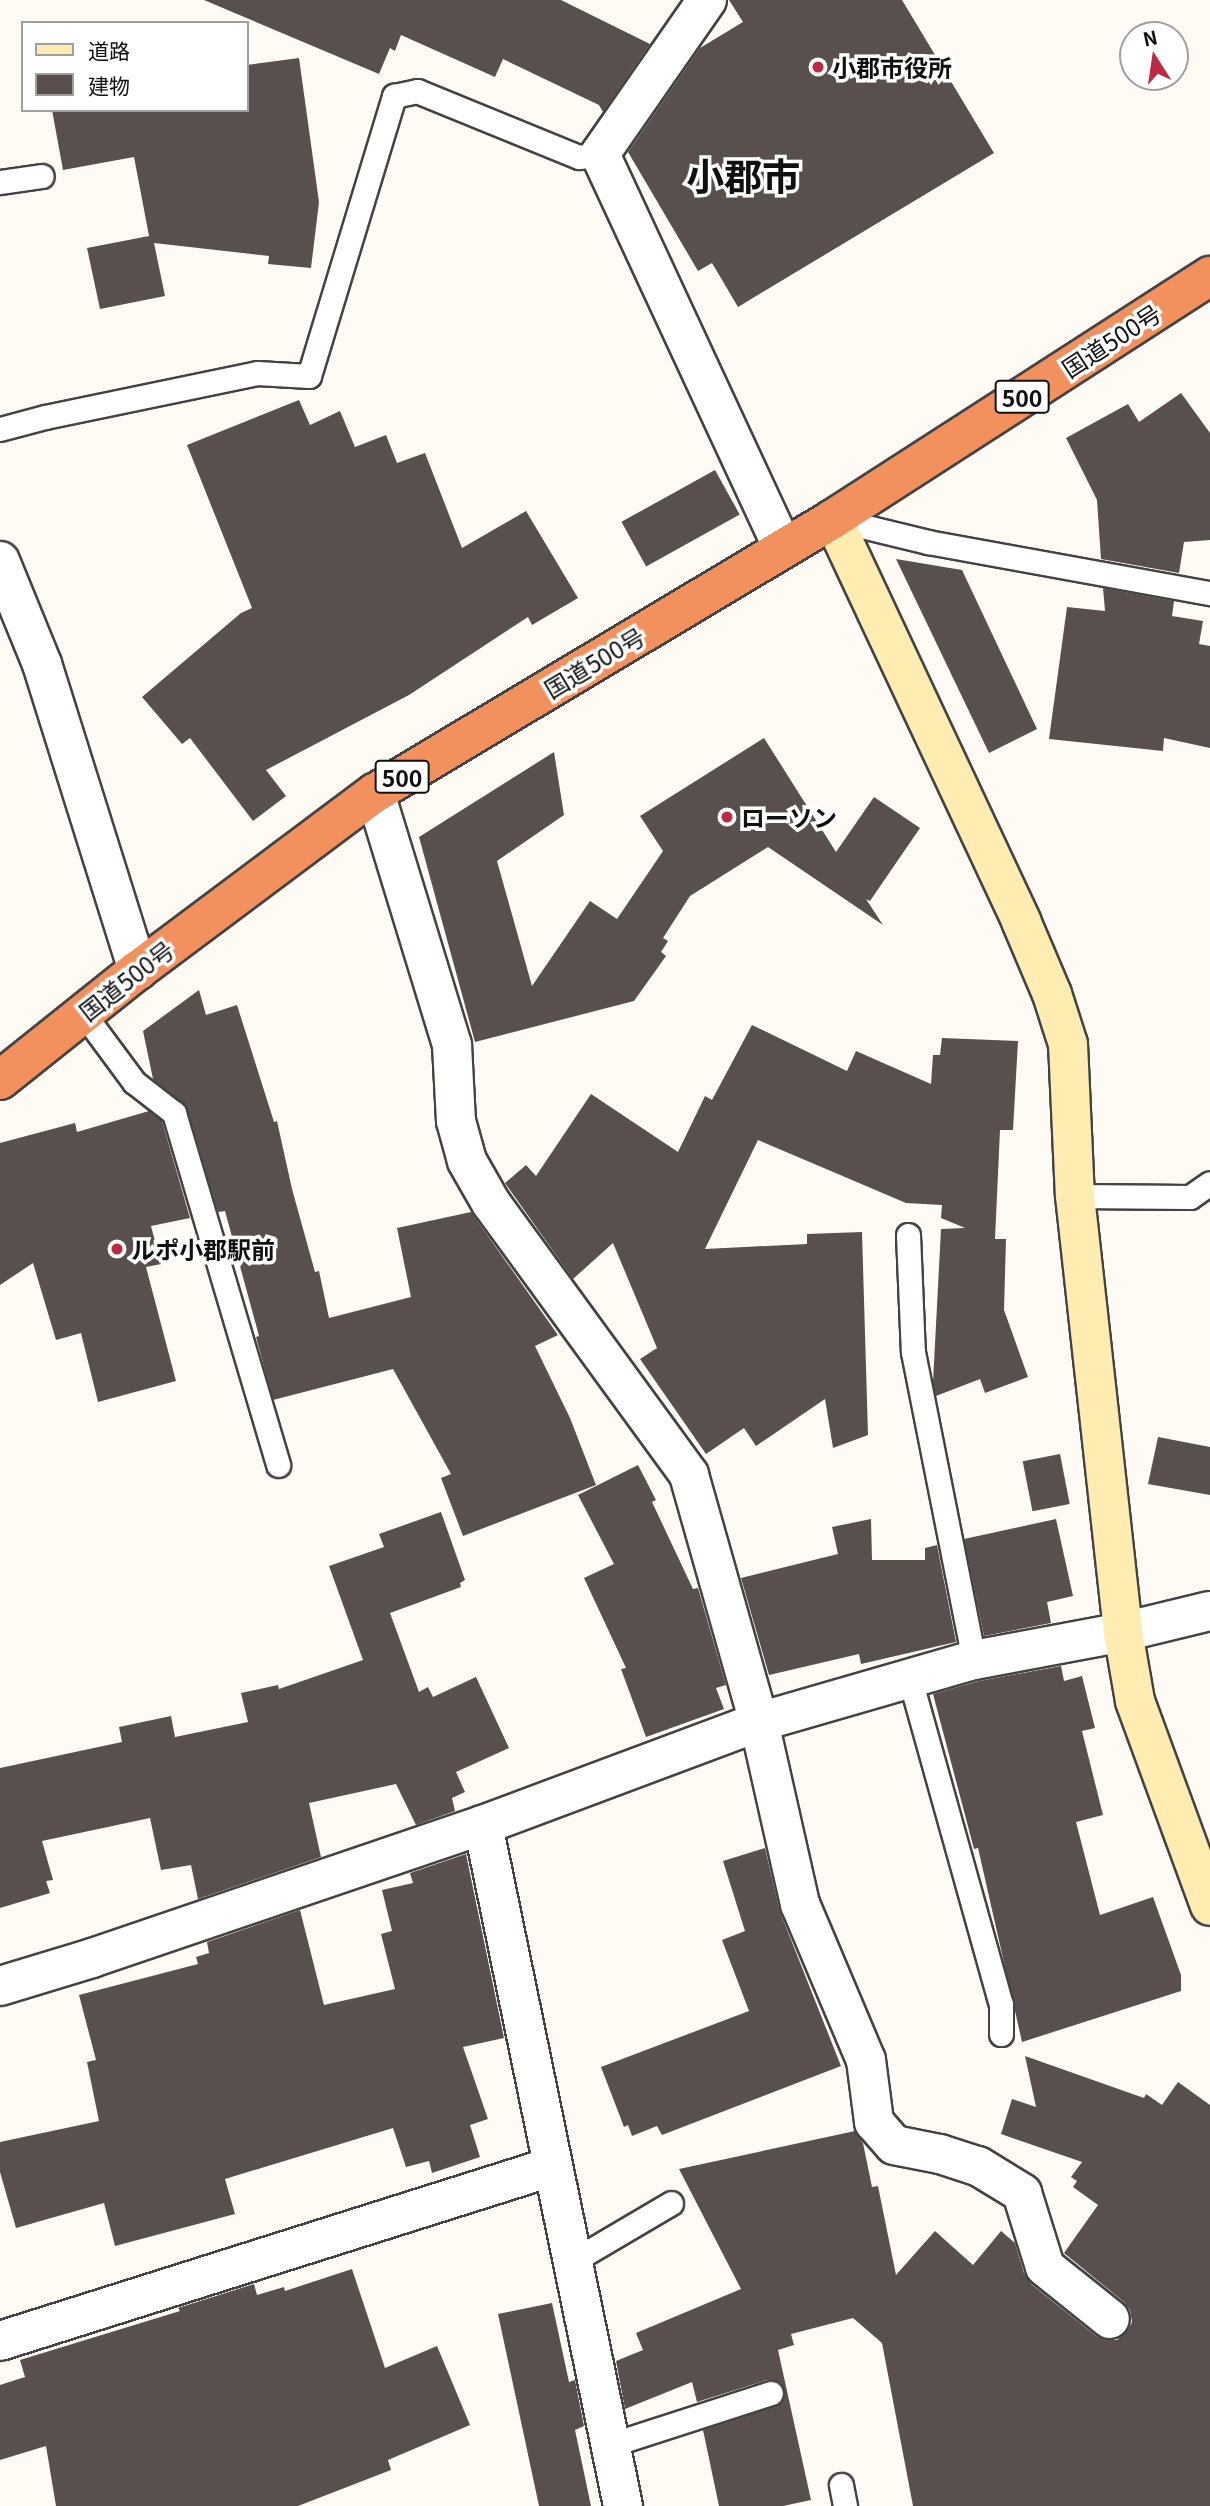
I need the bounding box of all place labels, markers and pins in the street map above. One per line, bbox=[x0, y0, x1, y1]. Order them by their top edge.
place label: 小郡市役所 bbox=[832, 53, 952, 81]
marker: 小郡市役所 bbox=[810, 59, 826, 75]
place label: ローソン bbox=[741, 803, 837, 831]
marker: ローソン bbox=[719, 809, 735, 825]
place label: ルポ小郡駅前 bbox=[131, 1235, 275, 1263]
marker: ルポ小郡駅前 bbox=[109, 1241, 125, 1257]

